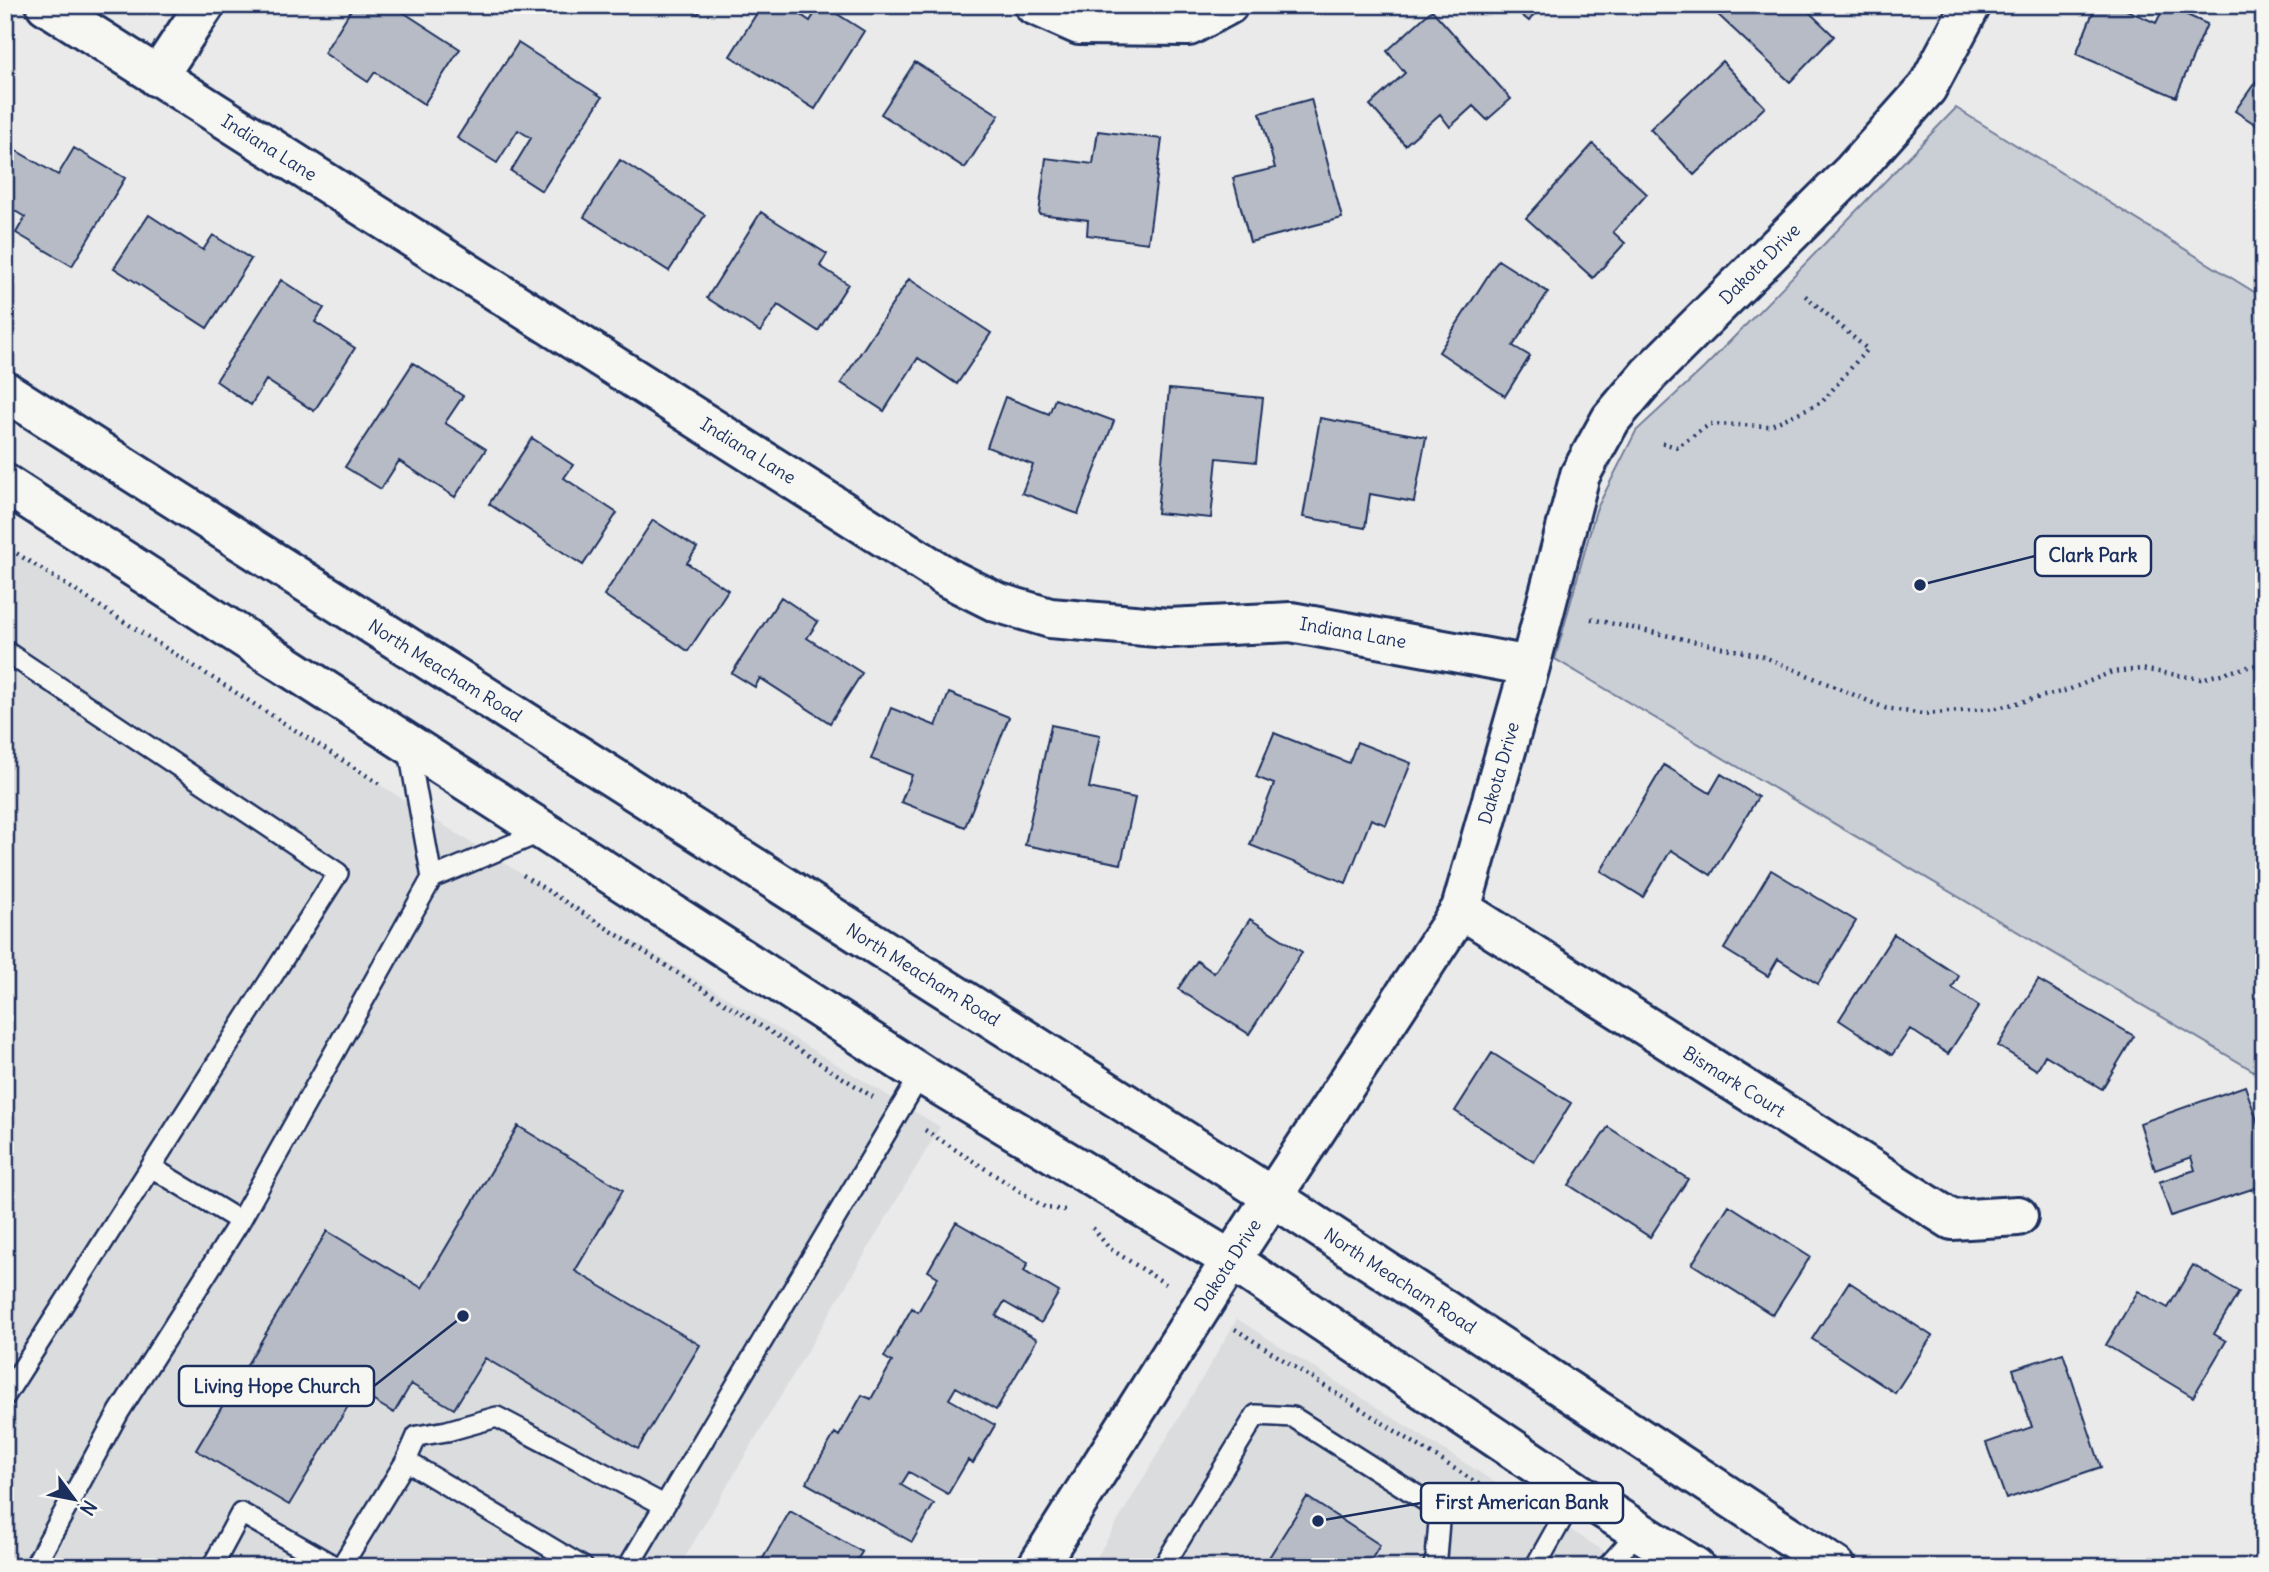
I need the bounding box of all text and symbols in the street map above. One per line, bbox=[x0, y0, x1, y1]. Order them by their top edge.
street label: Indiana Lane bbox=[217, 109, 321, 186]
street label: Dakota Drive bbox=[1714, 218, 1805, 309]
street label: Indiana Lane bbox=[696, 412, 800, 489]
callout: Clark Park bbox=[2035, 536, 2151, 576]
text: Clark Park bbox=[2049, 543, 2138, 567]
street label: Indiana Lane bbox=[1298, 612, 1408, 653]
street label: North Meacham Road bbox=[364, 614, 527, 727]
street label: Dakota Drive bbox=[1473, 719, 1524, 827]
street label: North Meacham Road bbox=[842, 918, 1005, 1031]
street label: Bismark Court bbox=[1679, 1041, 1790, 1122]
street label: Dakota Drive bbox=[1189, 1214, 1266, 1315]
street label: North Meacham Road bbox=[1320, 1223, 1481, 1339]
callout: Living Hope Church bbox=[179, 1366, 374, 1406]
text: Living Hope Church bbox=[194, 1374, 360, 1398]
north arrow bbox=[38, 1464, 108, 1534]
callout: First American Bank bbox=[1421, 1483, 1623, 1523]
text: First American Bank bbox=[1435, 1490, 1609, 1514]
text: N bbox=[75, 1496, 102, 1520]

